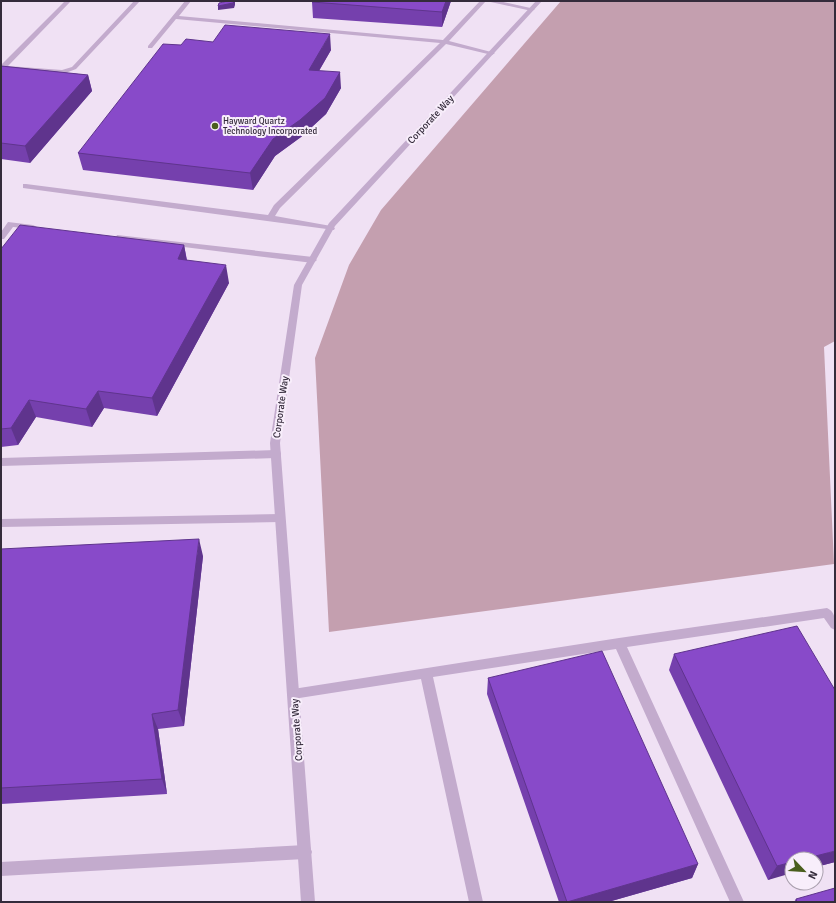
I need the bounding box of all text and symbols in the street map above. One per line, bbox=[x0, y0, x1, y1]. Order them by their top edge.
street label: Corporate Way bbox=[405, 93, 457, 147]
place label: Hayward Quartz Technology Incorporated bbox=[223, 116, 318, 137]
marker: Hayward Quartz Technology Incorporated bbox=[210, 121, 220, 131]
street label: Corporate Way bbox=[271, 375, 291, 439]
street label: Corporate Way bbox=[289, 698, 305, 761]
north arrow bbox=[784, 851, 824, 891]
text: N bbox=[805, 869, 820, 881]

